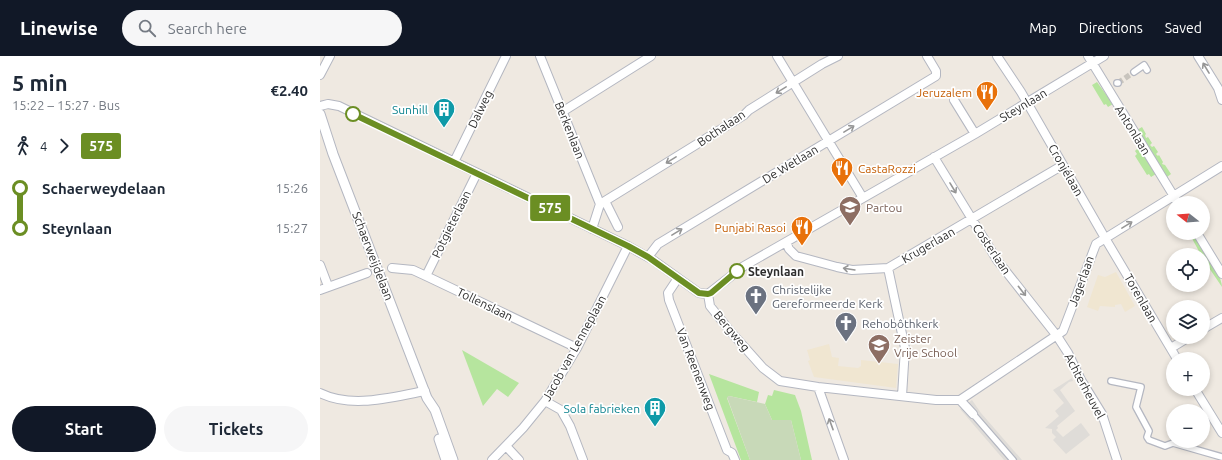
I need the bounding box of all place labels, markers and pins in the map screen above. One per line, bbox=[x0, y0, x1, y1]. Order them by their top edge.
restaurant icon: Jeruzalem bbox=[974, 79, 1000, 112]
place label: Jeruzalem bbox=[916, 86, 972, 99]
building icon: Sunhill bbox=[431, 96, 457, 129]
place label: Sunhill bbox=[392, 103, 428, 116]
unlabelled marker bbox=[345, 106, 361, 122]
restaurant icon: CastaRozzi bbox=[829, 155, 855, 188]
place label: CastaRozzi bbox=[858, 162, 916, 175]
school or university icon: Partou bbox=[837, 194, 863, 227]
place label: Partou bbox=[866, 201, 902, 214]
restaurant icon: Punjabi Rasoi bbox=[789, 214, 815, 247]
place label: Punjabi Rasoi bbox=[715, 221, 786, 234]
marker: Steynlaan bbox=[729, 263, 745, 279]
place label: Steynlaan bbox=[748, 265, 804, 278]
church icon: Christelijke Gereformeerde Kerk bbox=[743, 283, 769, 316]
place label: Christelijke Gereformeerde Kerk bbox=[772, 283, 883, 310]
church icon: Rehobôthkerk bbox=[833, 310, 859, 343]
place label: Rehobôthkerk bbox=[862, 317, 939, 330]
school or university icon: Zeister Vrije School bbox=[866, 332, 892, 365]
place label: Zeister Vrije School bbox=[894, 332, 957, 359]
building icon: Sola fabrieken bbox=[642, 395, 668, 428]
place label: Sola fabrieken bbox=[563, 402, 640, 415]

